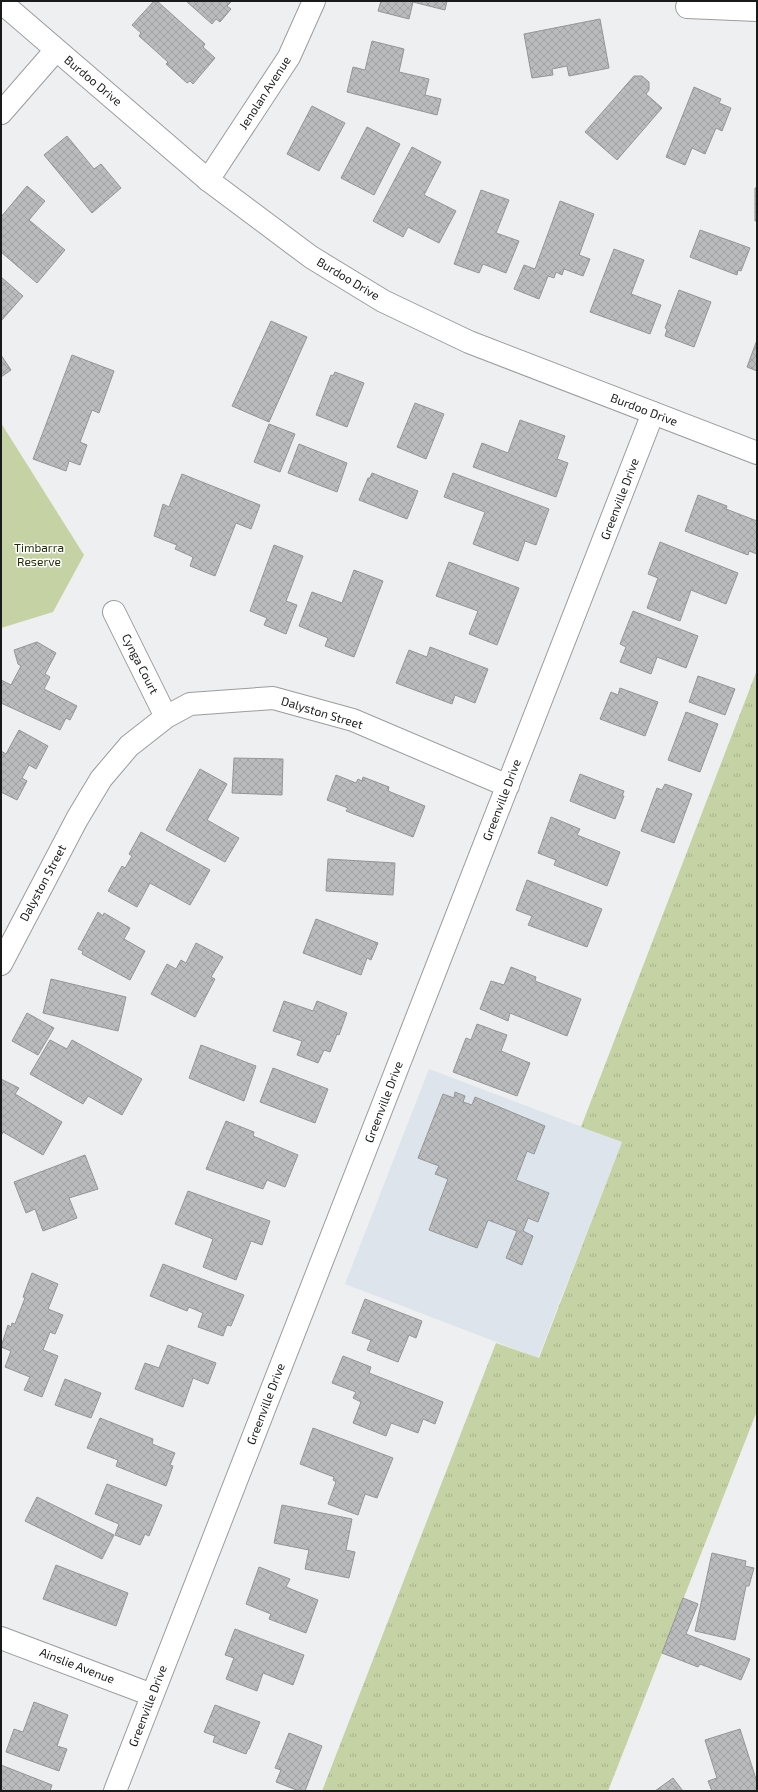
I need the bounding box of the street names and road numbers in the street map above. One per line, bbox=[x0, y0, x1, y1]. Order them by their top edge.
street label: Burdoo Drive bbox=[62, 52, 125, 108]
street label: Jenolan Avenue bbox=[235, 53, 293, 132]
street label: Burdoo Drive bbox=[315, 254, 382, 302]
street label: Burdoo Drive bbox=[609, 390, 680, 428]
street label: Greenville Drive bbox=[597, 456, 641, 541]
street label: Cynga Court bbox=[120, 631, 162, 696]
street label: Dalyston Street bbox=[280, 693, 365, 731]
street label: Greenville Drive bbox=[479, 757, 523, 842]
street label: Dalyston Street bbox=[16, 841, 68, 923]
street label: Greenville Drive bbox=[361, 1059, 405, 1144]
street label: Greenville Drive bbox=[243, 1361, 287, 1446]
street label: Ainslie Avenue bbox=[38, 1644, 117, 1686]
street label: Greenville Drive bbox=[125, 1663, 169, 1748]

